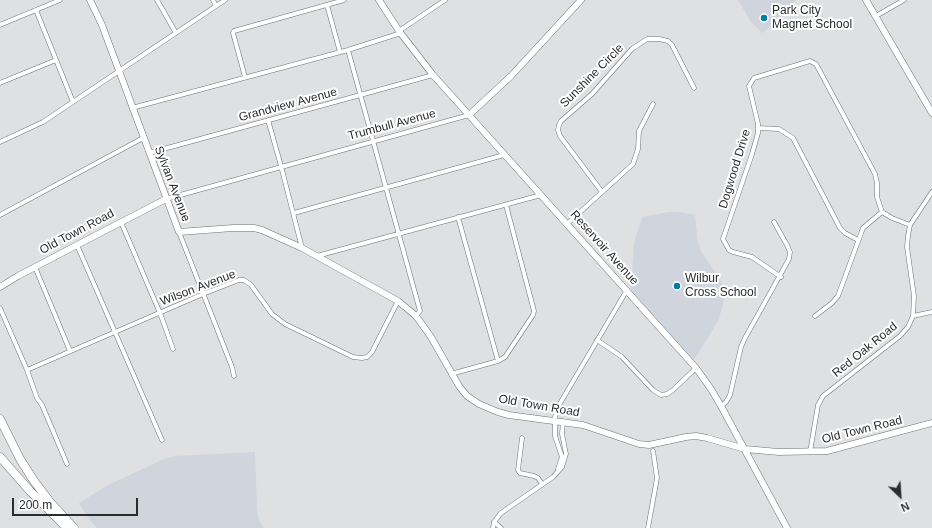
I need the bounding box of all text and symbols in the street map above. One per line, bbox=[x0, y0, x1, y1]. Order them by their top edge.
place label: Park City Magnet School bbox=[772, 4, 852, 32]
marker: Park City Magnet School bbox=[759, 13, 769, 23]
street label: Sunshine Circle bbox=[557, 41, 627, 111]
street label: Grandview Avenue bbox=[237, 85, 339, 125]
street label: Trumbull Avenue bbox=[347, 106, 437, 144]
street label: Dogwood Drive bbox=[716, 128, 754, 210]
street label: Sylvan Avenue bbox=[151, 144, 193, 224]
street label: Old Town Road bbox=[37, 206, 117, 258]
street label: Reservoir Avenue bbox=[567, 208, 641, 288]
street label: Wilson Avenue bbox=[158, 267, 238, 309]
place label: Wilbur Cross School bbox=[685, 272, 756, 300]
marker: Wilbur Cross School bbox=[672, 281, 682, 291]
street label: Red Oak Road bbox=[830, 319, 900, 381]
street label: Old Town Road bbox=[497, 392, 581, 420]
street label: Old Town Road bbox=[820, 413, 904, 447]
north arrow bbox=[880, 476, 920, 516]
scale bar bbox=[14, 490, 140, 516]
text: 200 m bbox=[19, 498, 52, 512]
text: N bbox=[899, 500, 911, 514]

